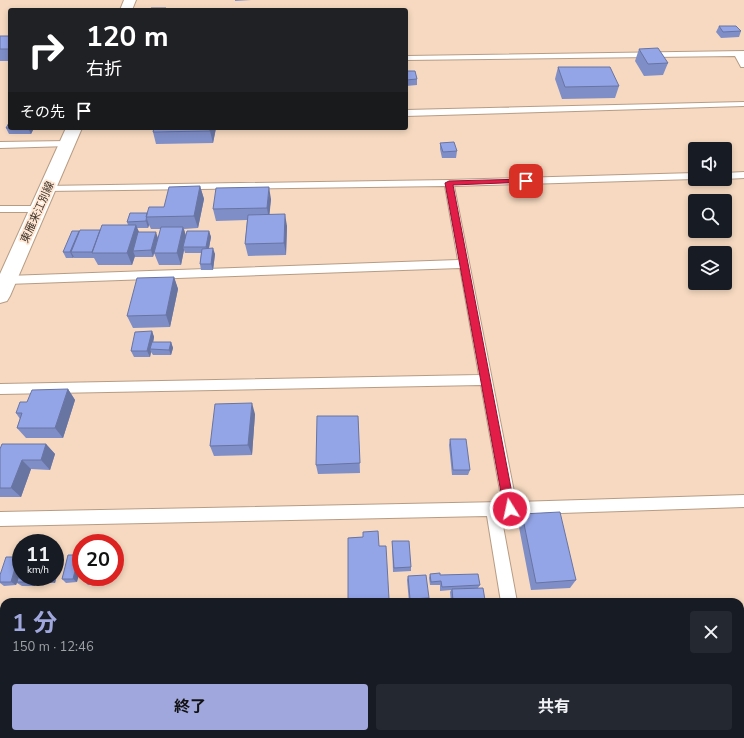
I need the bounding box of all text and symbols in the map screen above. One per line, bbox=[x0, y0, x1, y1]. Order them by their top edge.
text: 120 m bbox=[86, 18, 169, 56]
icon: right bbox=[20, 24, 72, 76]
text: 右折 bbox=[86, 57, 122, 81]
icon: arrive bbox=[73, 100, 95, 122]
text: その先 bbox=[20, 102, 65, 122]
map controls bbox=[688, 142, 732, 290]
button: sound bbox=[688, 142, 732, 186]
pin bbox=[509, 164, 543, 198]
icon: arrive bbox=[515, 170, 537, 192]
street label: 東雁来江別線 bbox=[17, 179, 58, 245]
button: search bbox=[688, 194, 732, 238]
button: layers bbox=[688, 246, 732, 290]
position arrow bbox=[489, 488, 531, 530]
speed limit sign: 20 bbox=[72, 534, 124, 586]
text: 11 bbox=[26, 541, 50, 568]
text: km/h bbox=[27, 563, 49, 577]
text: 1 分 bbox=[12, 607, 57, 639]
button: close bbox=[690, 611, 732, 653]
text: 150 m · 12:46 bbox=[12, 638, 94, 656]
button: 終了 bbox=[12, 684, 368, 730]
button: 共有 bbox=[376, 684, 732, 730]

